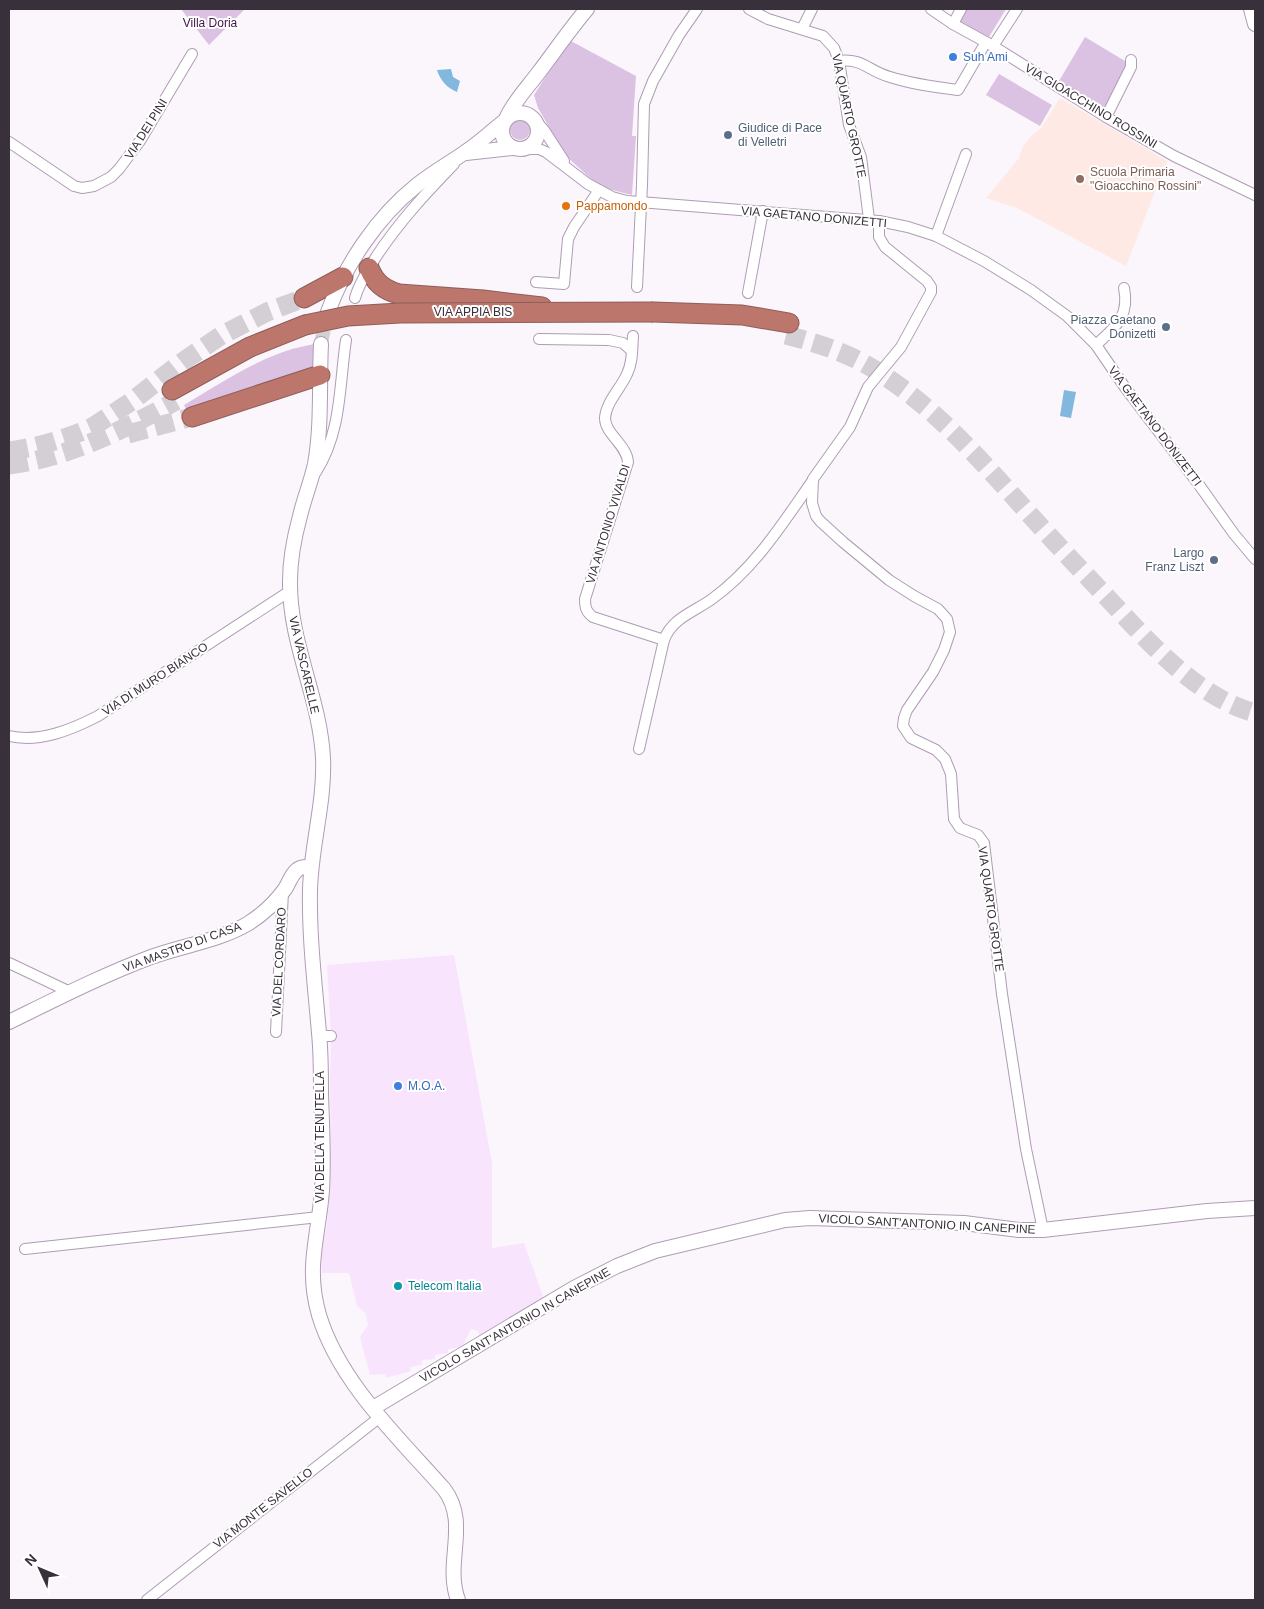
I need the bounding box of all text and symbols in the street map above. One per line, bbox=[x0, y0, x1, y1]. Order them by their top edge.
park label: Villa Doria bbox=[183, 16, 238, 30]
place label: Suh Ami bbox=[963, 50, 1008, 64]
marker: Suh Ami bbox=[947, 51, 959, 63]
street label: VIA QUARTO GROTTE bbox=[829, 53, 869, 179]
street label: VIA GIOACCHINO ROSSINI bbox=[1022, 61, 1160, 151]
street label: VIA DEI PINI bbox=[122, 96, 170, 162]
place label: Giudice di Pace di Velletri bbox=[738, 121, 822, 149]
marker: Giudice di Pace di Velletri bbox=[722, 129, 734, 141]
place label: Scuola Primaria "Gioacchino Rossini" bbox=[1090, 165, 1201, 193]
marker: Scuola Primaria "Gioacchino Rossini" bbox=[1074, 173, 1086, 185]
place label: Pappamondo bbox=[576, 199, 648, 213]
marker: Pappamondo bbox=[560, 200, 572, 212]
street label: VIA GAETANO DONIZETTI bbox=[740, 204, 888, 230]
street label: VIA APPIA BIS bbox=[434, 305, 512, 319]
place label: Piazza Gaetano Donizetti bbox=[1071, 313, 1156, 341]
marker: Piazza Gaetano Donizetti bbox=[1160, 321, 1172, 333]
street label: VIA GAETANO DONIZETTI bbox=[1105, 363, 1205, 489]
street label: VIA ANTONIO VIVALDI bbox=[583, 463, 633, 585]
place label: Largo Franz Liszt bbox=[1145, 546, 1205, 574]
marker: Largo Franz Liszt bbox=[1208, 554, 1220, 566]
street label: VIA VASCARELLE bbox=[286, 615, 322, 715]
street label: VIA DI MURO BIANCO bbox=[99, 640, 211, 718]
street label: VIA QUARTO GROTTE bbox=[975, 846, 1007, 972]
street label: VIA DEL CORDARO bbox=[269, 907, 289, 1017]
street label: VIA MASTRO DI CASA bbox=[121, 919, 243, 975]
street label: VIA DELLA TENUTELLA bbox=[313, 1071, 327, 1203]
place label: M.O.A. bbox=[408, 1079, 445, 1093]
marker: M.O.A. bbox=[392, 1080, 404, 1092]
street label: VICOLO SANT'ANTONIO IN CANEPINE bbox=[818, 1211, 1036, 1237]
street label: VICOLO SANT'ANTONIO IN CANEPINE bbox=[417, 1265, 613, 1385]
place label: Telecom Italia bbox=[408, 1279, 482, 1293]
marker: Telecom Italia bbox=[392, 1280, 404, 1292]
street label: VIA MONTE SAVELLO bbox=[210, 1465, 316, 1551]
north arrow bbox=[15, 1544, 65, 1594]
text: N bbox=[21, 1551, 40, 1569]

